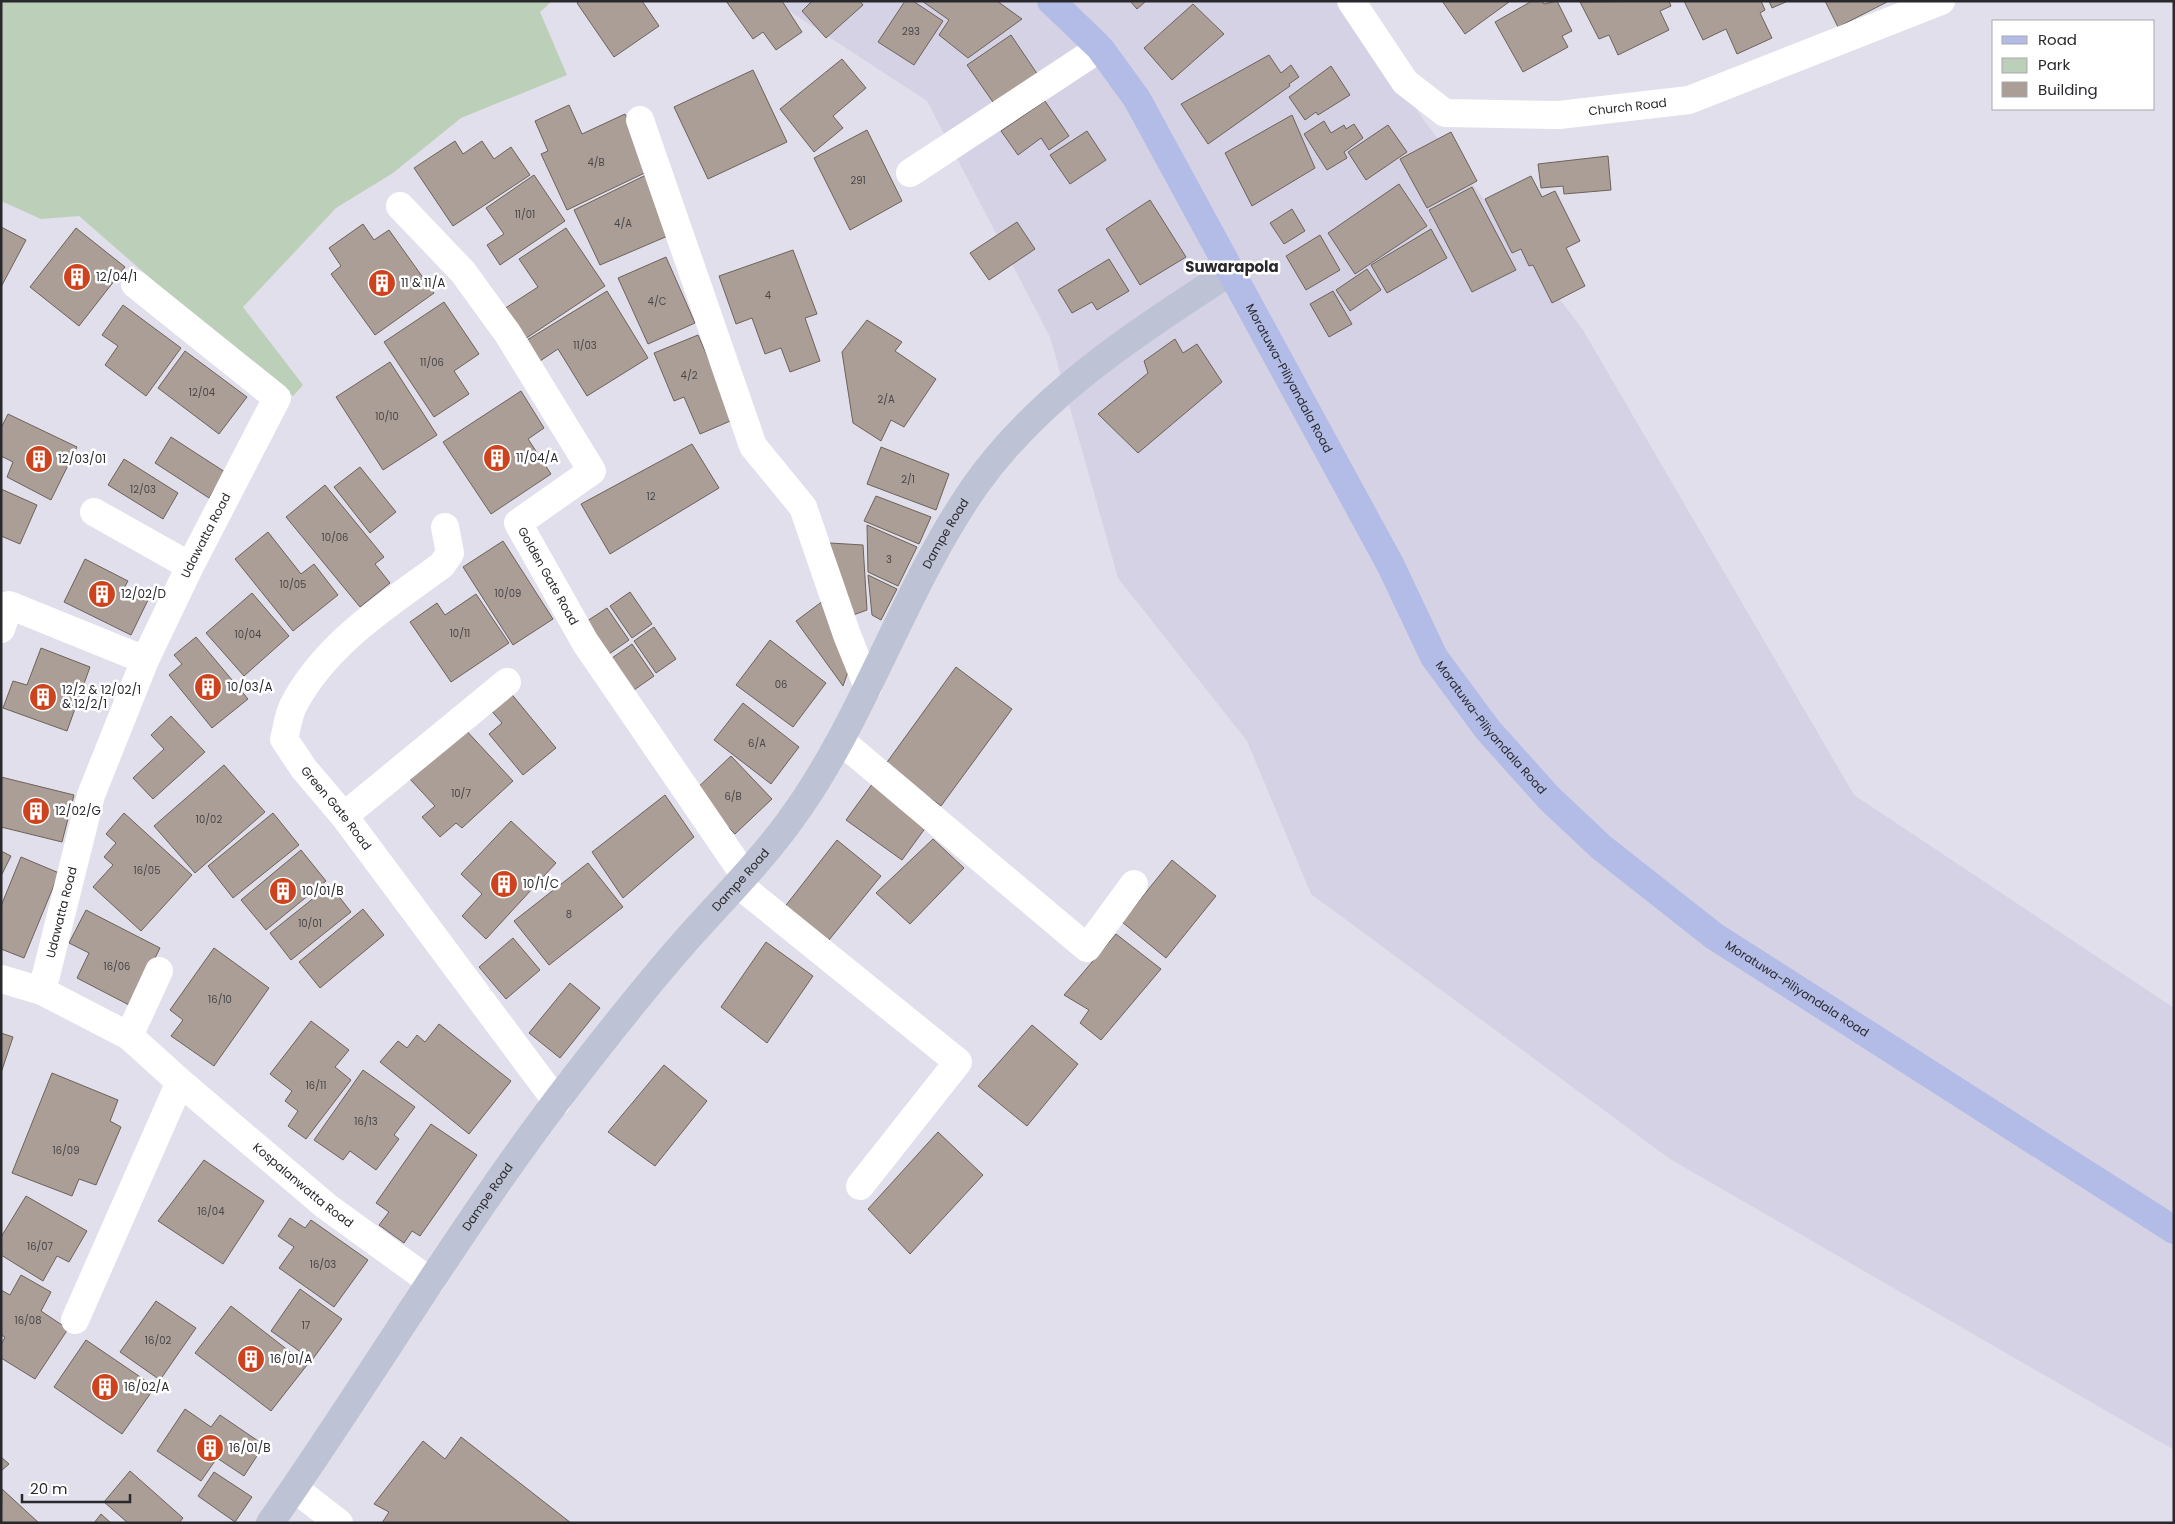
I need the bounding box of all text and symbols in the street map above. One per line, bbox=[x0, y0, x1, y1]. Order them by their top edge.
legend bbox=[1992, 20, 2155, 110]
house number: 293 bbox=[902, 24, 920, 39]
text: Road bbox=[2038, 29, 2077, 50]
text: Park bbox=[2038, 54, 2070, 75]
text: Building bbox=[2038, 79, 2098, 100]
street label: Church Road bbox=[1588, 94, 1668, 120]
house number: 4/B bbox=[587, 155, 605, 170]
house number: 291 bbox=[850, 173, 866, 188]
house number: 11/01 bbox=[515, 207, 535, 222]
house number: 4/A bbox=[614, 216, 632, 231]
district label: Suwarapola bbox=[1185, 256, 1279, 277]
building icon: 12/04/1 bbox=[62, 262, 92, 292]
place label: 12/04/1 bbox=[96, 268, 137, 285]
building icon: 11 & 11/A bbox=[367, 268, 397, 298]
place label: 11 & 11/A bbox=[401, 274, 445, 291]
house number: 4 bbox=[765, 288, 771, 303]
house number: 4/C bbox=[648, 294, 667, 309]
street label: Moratuwa-Piliyandala Road bbox=[1242, 301, 1337, 456]
house number: 11/03 bbox=[573, 338, 597, 353]
house number: 11/06 bbox=[420, 355, 444, 370]
house number: 4/2 bbox=[681, 368, 698, 383]
house number: 12/04 bbox=[189, 385, 215, 400]
house number: 2/A bbox=[877, 392, 895, 407]
house number: 10/10 bbox=[375, 409, 399, 424]
building icon: 11/04/A bbox=[482, 443, 512, 473]
building icon: 12/03/01 bbox=[24, 444, 54, 474]
place label: 11/04/A bbox=[516, 449, 558, 466]
place label: 12/03/01 bbox=[58, 450, 106, 467]
house number: 2/1 bbox=[901, 472, 915, 487]
house number: 12/03 bbox=[130, 482, 156, 497]
house number: 12 bbox=[647, 489, 656, 504]
street label: Udawatta Road bbox=[176, 490, 234, 581]
street label: Dampe Road bbox=[918, 495, 972, 572]
street label: Golden Gate Road bbox=[514, 524, 583, 628]
house number: 10/06 bbox=[322, 530, 348, 545]
house number: 3 bbox=[886, 552, 892, 567]
house number: 10/05 bbox=[280, 577, 306, 592]
building icon: 12/02/D bbox=[87, 579, 117, 609]
place label: 12/02/D bbox=[121, 585, 166, 602]
house number: 10/09 bbox=[495, 586, 521, 601]
house number: 10/11 bbox=[450, 626, 470, 641]
house number: 10/04 bbox=[235, 627, 261, 642]
street label: Moratuwa-Piliyandala Road bbox=[1432, 657, 1551, 798]
building icon: 10/03/A bbox=[193, 672, 223, 702]
house number: 06 bbox=[775, 677, 787, 692]
place label: 10/03/A bbox=[227, 678, 273, 695]
place label: 12/2 & 12/02/1 & 12/2/1 bbox=[62, 681, 141, 712]
building icon: 12/2 & 12/02/1 & 12/2/1 bbox=[28, 682, 58, 712]
house number: 6/A bbox=[748, 736, 766, 751]
street label: Green Gate Road bbox=[297, 762, 375, 853]
house number: 10/7 bbox=[451, 786, 471, 801]
house number: 6/B bbox=[724, 789, 742, 804]
building icon: 12/02/G bbox=[21, 796, 51, 826]
place label: 12/02/G bbox=[55, 802, 101, 819]
house number: 10/02 bbox=[196, 812, 222, 827]
street label: Dampe Road bbox=[708, 845, 773, 915]
house number: 16/05 bbox=[134, 863, 160, 878]
street label: Udawatta Road bbox=[42, 865, 81, 960]
building icon: 10/1/C bbox=[489, 869, 519, 899]
place label: 10/1/C bbox=[523, 875, 559, 892]
building icon: 10/01/B bbox=[268, 876, 298, 906]
place label: 10/01/B bbox=[302, 882, 344, 899]
house number: 8 bbox=[566, 907, 572, 922]
house number: 10/01 bbox=[298, 916, 322, 931]
street label: Moratuwa-Piliyandala Road bbox=[1722, 936, 1872, 1041]
house number: 16/06 bbox=[104, 959, 130, 974]
house number: 16/10 bbox=[208, 992, 232, 1007]
house number: 16/11 bbox=[306, 1078, 326, 1093]
house number: 16/13 bbox=[354, 1114, 378, 1129]
street label: Kospalanwatta Road bbox=[249, 1139, 357, 1231]
house number: 16/09 bbox=[53, 1143, 79, 1158]
street label: Dampe Road bbox=[458, 1159, 517, 1234]
house number: 16/04 bbox=[198, 1204, 224, 1219]
house number: 16/07 bbox=[27, 1239, 54, 1254]
house number: 16/03 bbox=[310, 1257, 336, 1272]
house number: 16/08 bbox=[15, 1313, 41, 1328]
house number: 17 bbox=[302, 1318, 311, 1333]
house number: 16/02 bbox=[145, 1333, 171, 1348]
building icon: 16/01/A bbox=[236, 1344, 266, 1374]
place label: 16/01/A bbox=[270, 1350, 312, 1367]
building icon: 16/02/A bbox=[90, 1372, 120, 1402]
place label: 16/02/A bbox=[124, 1378, 169, 1395]
building icon: 16/01/B bbox=[195, 1433, 225, 1463]
place label: 16/01/B bbox=[229, 1439, 271, 1456]
scale bar bbox=[22, 1472, 130, 1504]
text: 20 m bbox=[30, 1478, 68, 1499]

